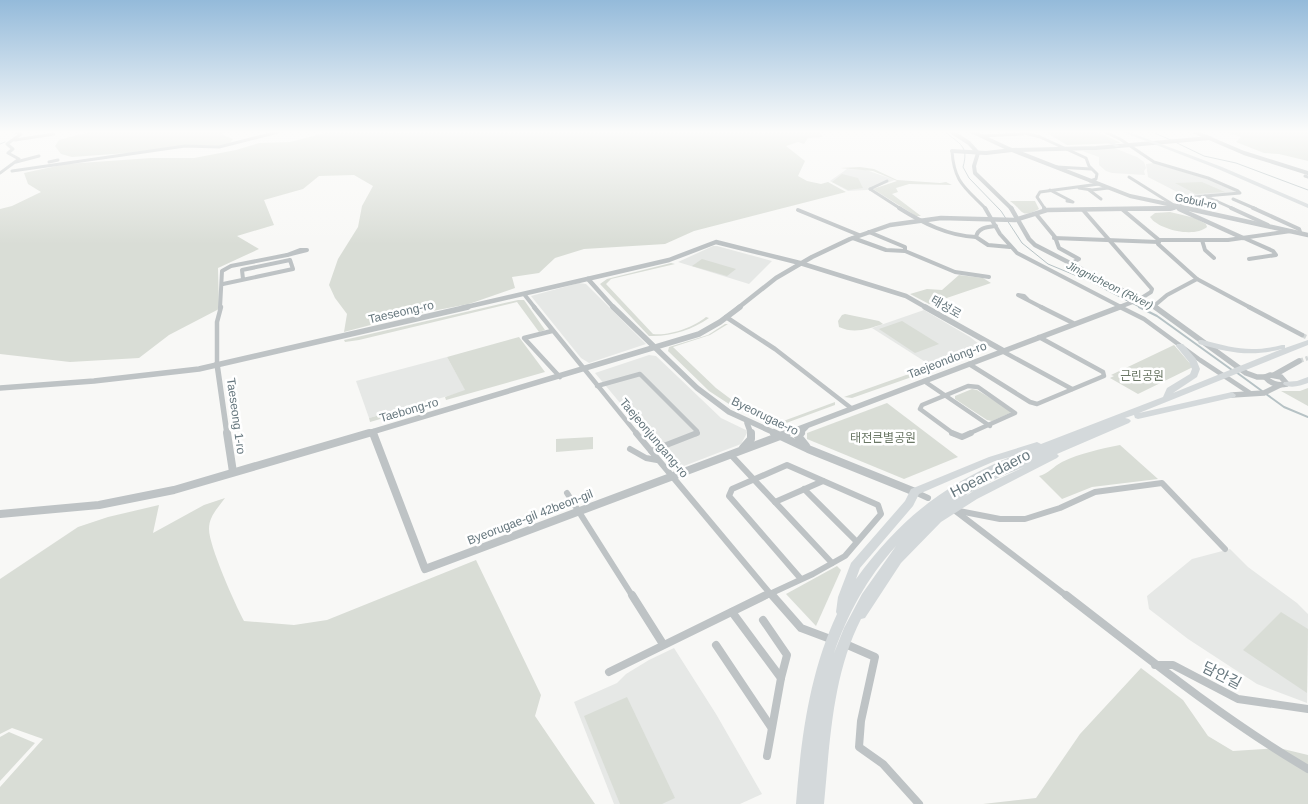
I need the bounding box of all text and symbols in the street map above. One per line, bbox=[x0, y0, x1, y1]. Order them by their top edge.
street label: Gobul-ro bbox=[1174, 191, 1218, 211]
water label: Jingnicheon (River) bbox=[1064, 258, 1156, 311]
street label: 태성로 bbox=[928, 293, 964, 321]
street label: Taeseong-ro bbox=[367, 298, 435, 326]
street label: Taejeondong-ro bbox=[906, 338, 989, 381]
park label: 근린공원 bbox=[1120, 369, 1164, 383]
street label: Taeseong 1-ro bbox=[224, 377, 248, 455]
street label: Byeorugae-ro bbox=[729, 394, 801, 438]
street label: Taebong-ro bbox=[378, 395, 440, 425]
street label: Taejeonjungang-ro bbox=[617, 395, 692, 481]
park label: 태전큰별공원 bbox=[850, 431, 916, 445]
street label: Hoean-daero bbox=[947, 446, 1033, 500]
street label: Byeorugae-gil 42beon-gil bbox=[465, 487, 595, 547]
street label: 담안길 bbox=[1200, 658, 1244, 692]

